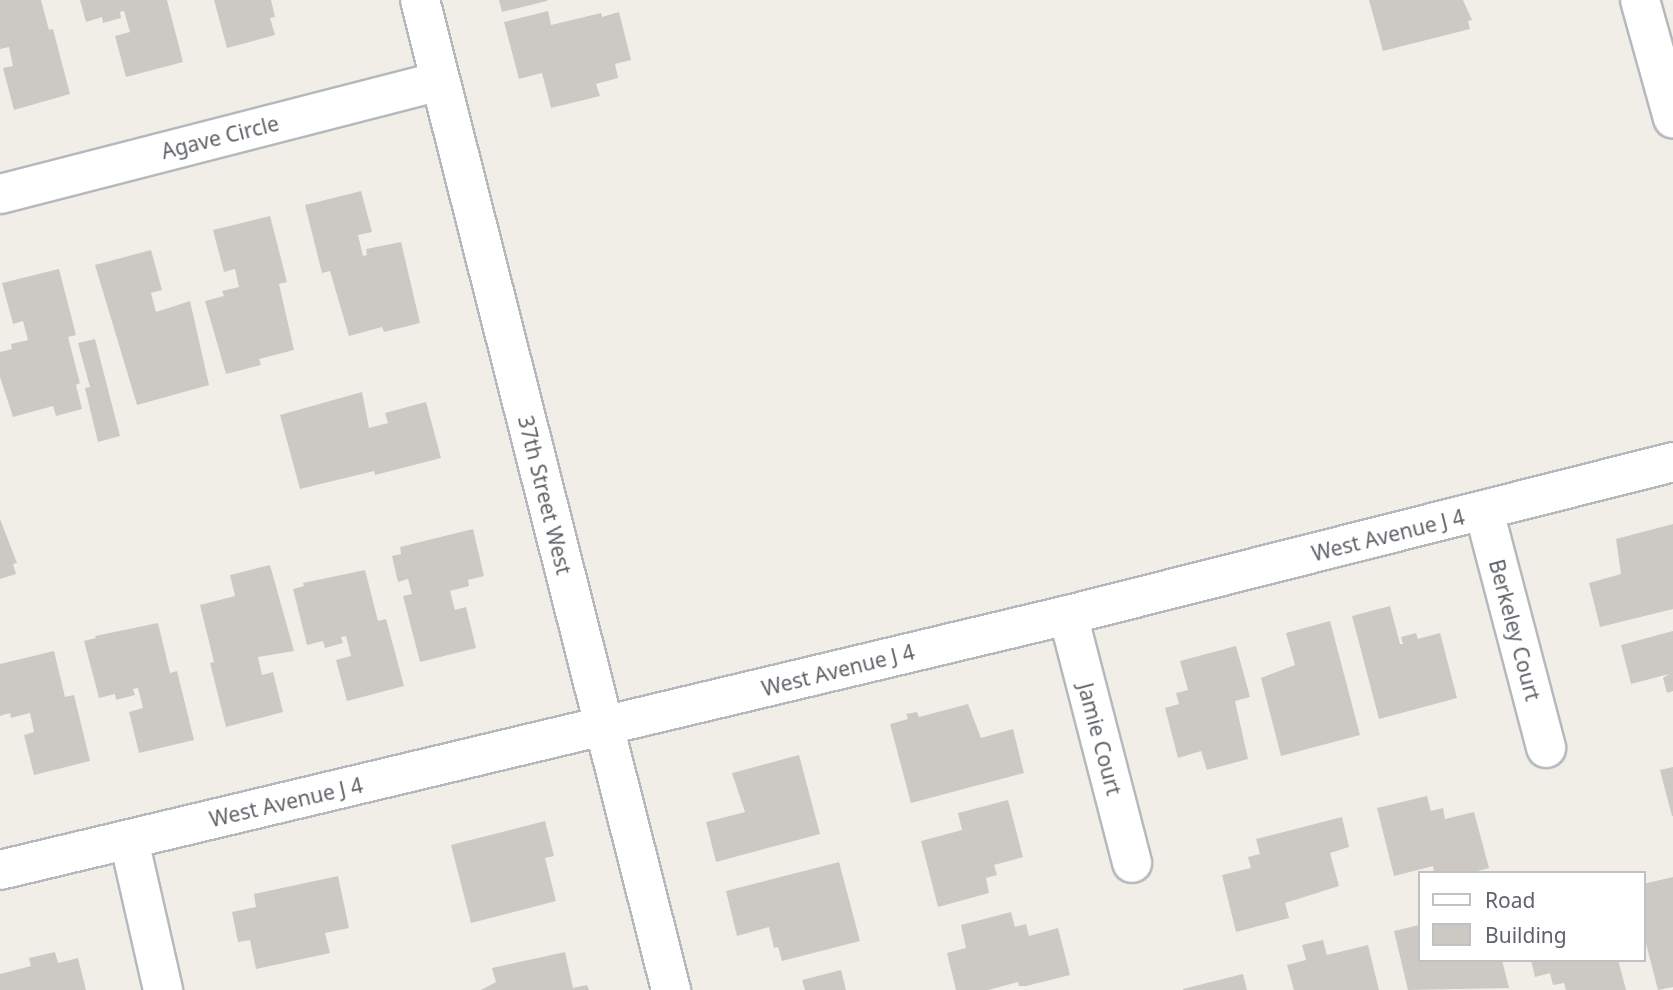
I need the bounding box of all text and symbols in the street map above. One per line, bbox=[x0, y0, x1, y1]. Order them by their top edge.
street label: Agave Circle bbox=[159, 110, 281, 164]
street label: 37th Street West bbox=[513, 413, 577, 577]
street label: West Avenue J 4 bbox=[1309, 504, 1467, 566]
street label: Berkeley Court bbox=[1484, 556, 1546, 704]
street label: West Avenue J 4 bbox=[759, 639, 917, 701]
street label: Jamie Court bbox=[1073, 680, 1127, 798]
street label: West Avenue J 4 bbox=[207, 772, 365, 832]
legend bbox=[1418, 871, 1645, 962]
text: Road bbox=[1485, 886, 1535, 914]
text: Building bbox=[1485, 921, 1567, 949]

